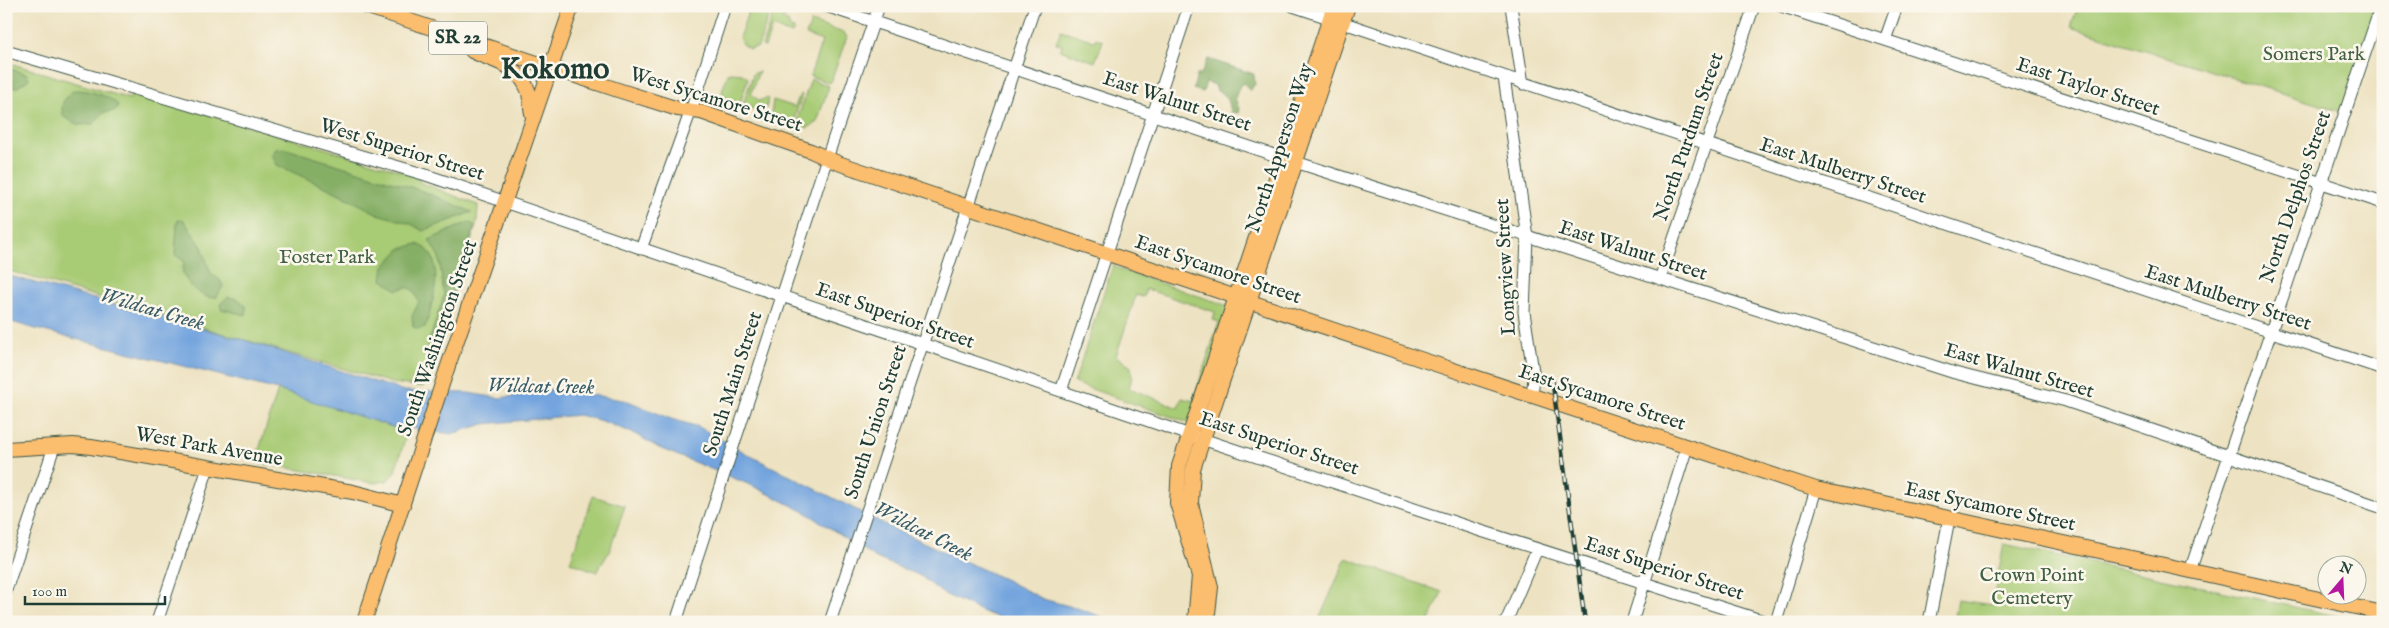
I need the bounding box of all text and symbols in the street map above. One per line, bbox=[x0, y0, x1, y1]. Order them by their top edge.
road number: SR 22 bbox=[429, 22, 487, 54]
park label: Somers Park bbox=[2263, 42, 2365, 67]
street label: North Purdum Street bbox=[1648, 49, 1730, 225]
district label: Kokomo bbox=[501, 51, 609, 89]
street label: East Taylor Street bbox=[2013, 52, 2163, 122]
street label: North Apperson Way bbox=[1241, 60, 1319, 236]
street label: West Sycamore Street bbox=[627, 62, 805, 138]
street label: East Walnut Street bbox=[1100, 66, 1254, 138]
street label: North Delphos Street bbox=[2255, 107, 2337, 286]
street label: West Superior Street bbox=[317, 113, 487, 187]
street label: East Mulberry Street bbox=[1757, 132, 1930, 210]
street label: Longview Street bbox=[1490, 198, 1522, 336]
street label: East Walnut Street bbox=[1556, 215, 1710, 287]
street label: East Sycamore Street bbox=[1132, 230, 1305, 310]
street label: South Washington Street bbox=[393, 236, 483, 440]
park label: Foster Park bbox=[279, 245, 375, 270]
street label: East Mulberry Street bbox=[2142, 259, 2315, 337]
street label: East Superior Street bbox=[812, 277, 978, 355]
water label: Wildcat Creek bbox=[97, 282, 208, 338]
street label: South Main Street bbox=[698, 308, 768, 460]
street label: East Walnut Street bbox=[1941, 338, 2097, 404]
street label: South Union Street bbox=[839, 341, 913, 502]
street label: East Sycamore Street bbox=[1515, 359, 1689, 437]
water label: Wildcat Creek bbox=[487, 373, 595, 401]
street label: East Superior Street bbox=[1196, 406, 1362, 482]
street label: West Park Avenue bbox=[133, 422, 285, 472]
street label: East Sycamore Street bbox=[1902, 477, 2078, 537]
water label: Wildcat Creek bbox=[869, 496, 977, 569]
street label: East Superior Street bbox=[1581, 531, 1747, 607]
north arrow bbox=[2316, 556, 2366, 606]
text: N bbox=[2336, 558, 2355, 579]
park label: Crown Point Cemetery bbox=[1980, 563, 2085, 611]
scale bar bbox=[25, 573, 165, 605]
text: 100 m bbox=[32, 582, 68, 601]

